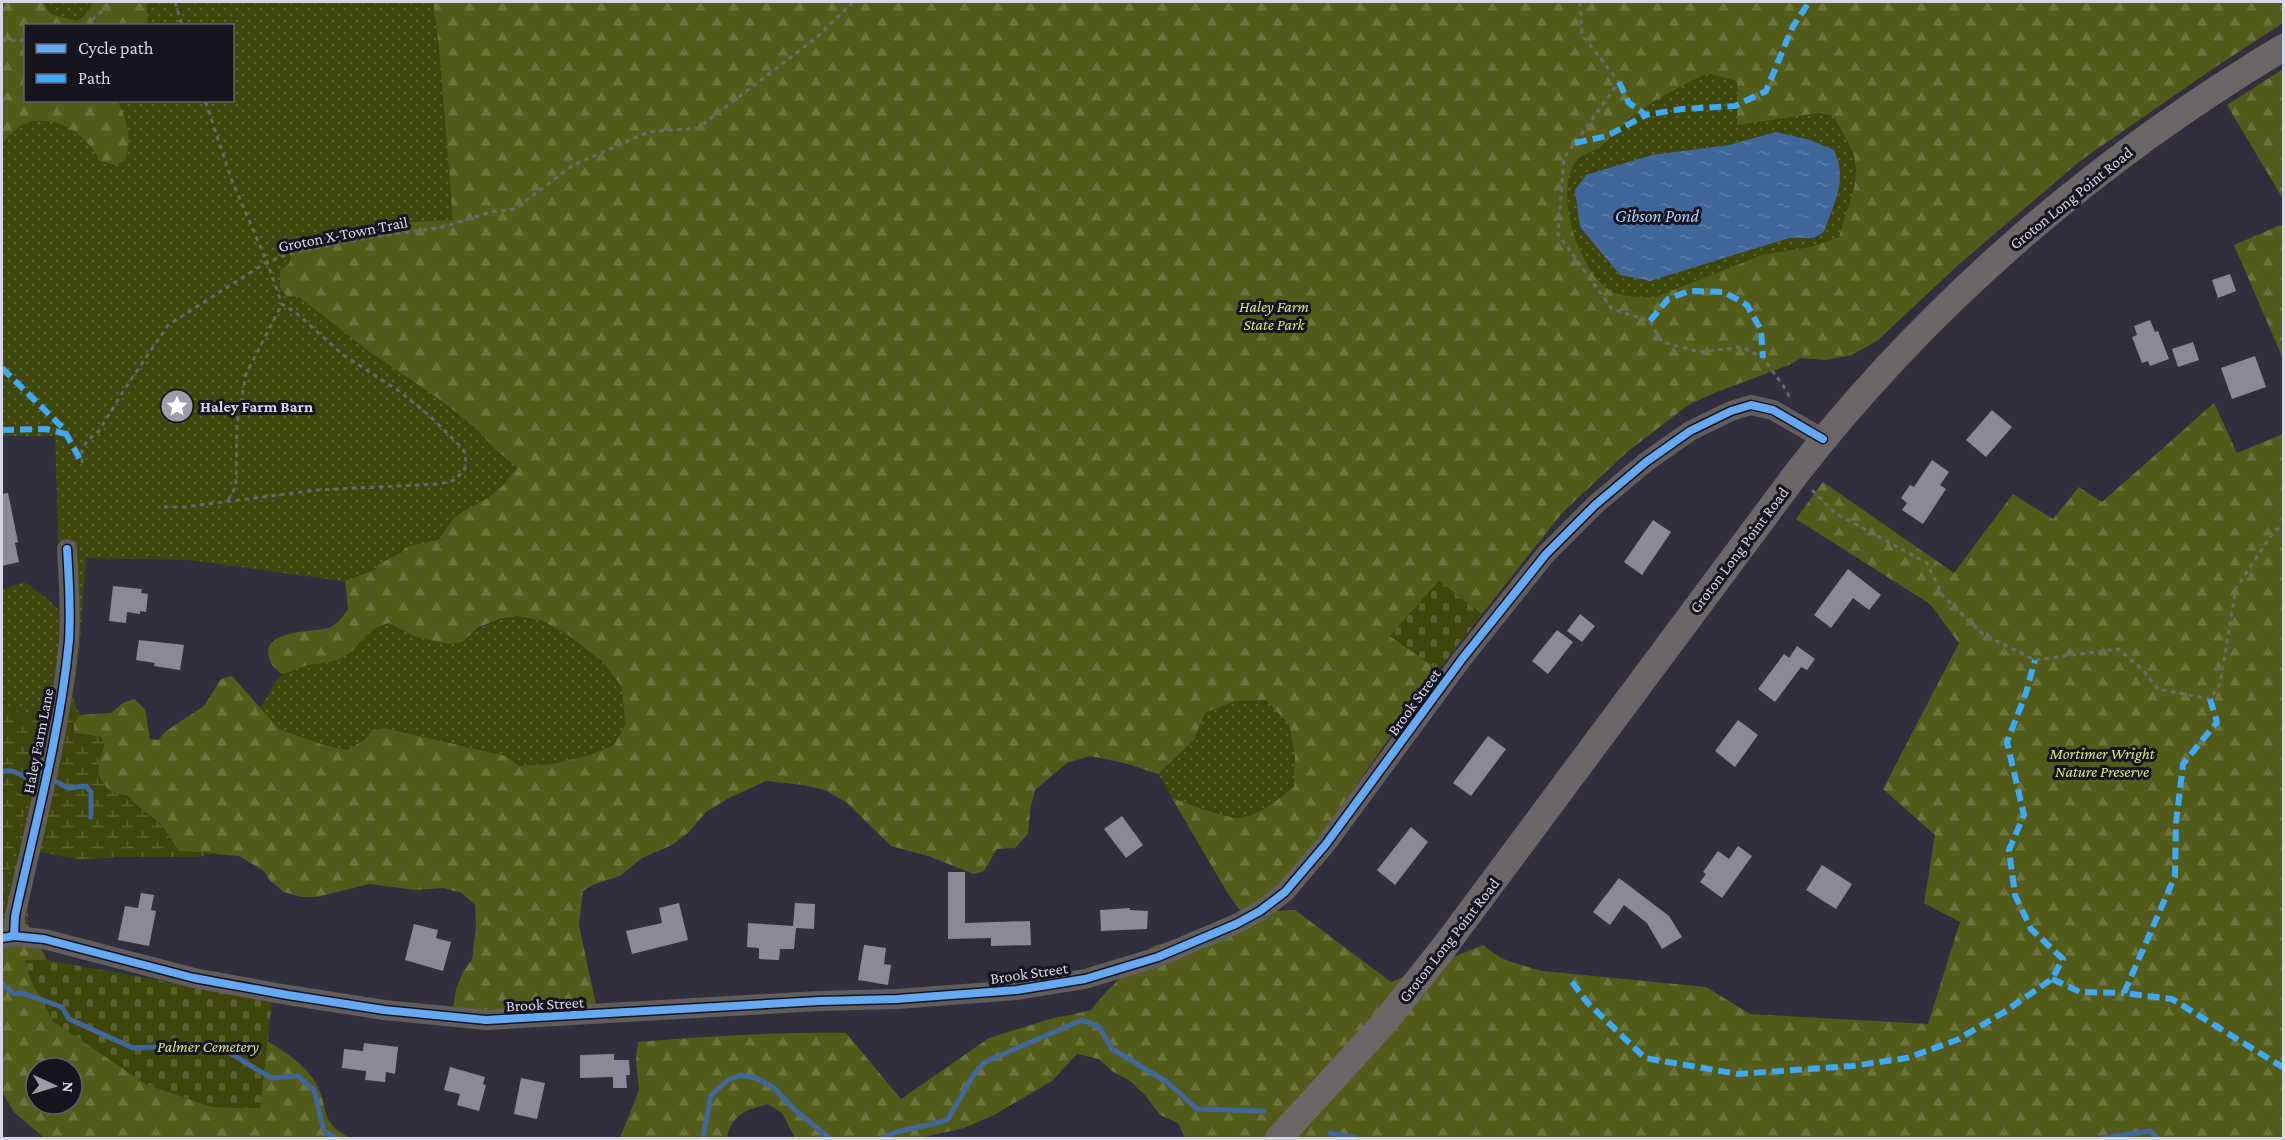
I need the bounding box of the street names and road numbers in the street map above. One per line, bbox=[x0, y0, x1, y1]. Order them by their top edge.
street label: Groton Long Point Road bbox=[2006, 143, 2137, 253]
street label: Groton X-Town Trail bbox=[277, 213, 409, 255]
street label: Groton Long Point Road bbox=[1686, 484, 1793, 617]
street label: Brook Street bbox=[1384, 665, 1444, 739]
street label: Haley Farm Lane bbox=[19, 687, 58, 795]
street label: Groton Long Point Road bbox=[1395, 874, 1504, 1006]
street label: Brook Street bbox=[989, 959, 1070, 987]
street label: Brook Street bbox=[506, 993, 585, 1015]

